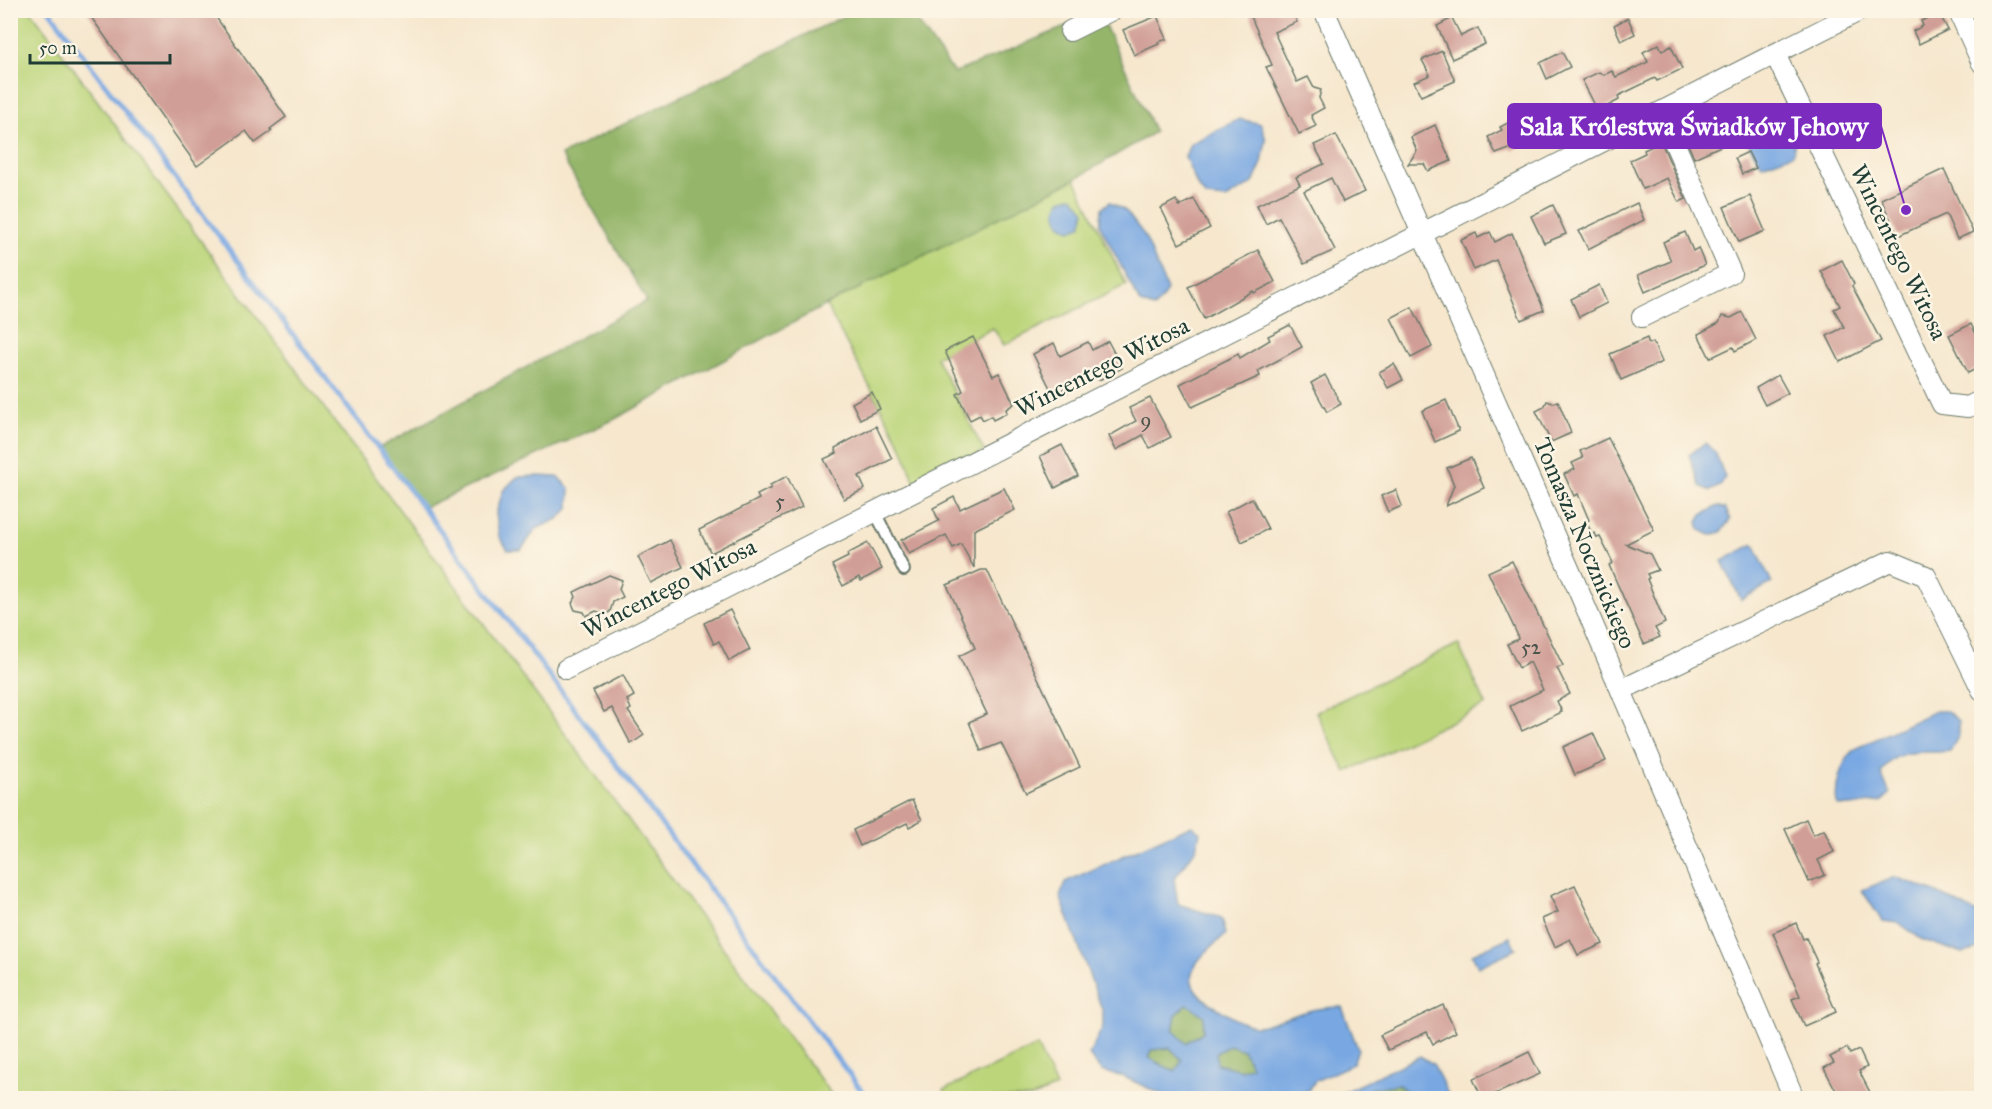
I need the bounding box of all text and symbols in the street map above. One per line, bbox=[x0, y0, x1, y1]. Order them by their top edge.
scale bar bbox=[30, 27, 170, 65]
text: 50 m bbox=[39, 37, 77, 59]
callout: Sala Królestwa Świadków Jehowy bbox=[1508, 104, 1881, 148]
text: Sala Królestwa Świadków Jehowy bbox=[1520, 110, 1870, 143]
street label: Wincentego Witosa bbox=[1844, 159, 1955, 345]
street label: Wincentego Witosa bbox=[1010, 310, 1195, 424]
house number: 9 bbox=[1140, 407, 1152, 433]
street label: Tomasza Nocznickiego bbox=[1527, 433, 1643, 653]
house number: 5 bbox=[775, 488, 785, 514]
street label: Wincentego Witosa bbox=[577, 531, 762, 645]
house number: 52 bbox=[1521, 634, 1542, 660]

